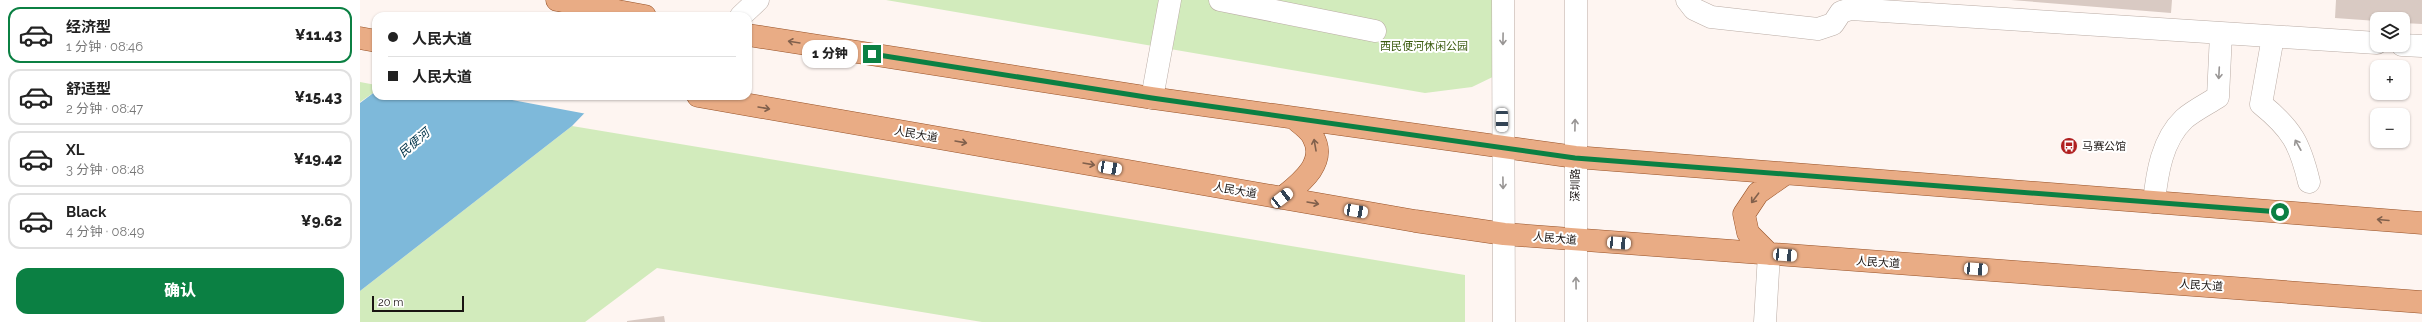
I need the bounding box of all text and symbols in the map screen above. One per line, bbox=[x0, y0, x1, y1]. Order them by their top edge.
map controls bbox=[2370, 12, 2410, 148]
button: layers bbox=[2370, 12, 2410, 52]
icon: car bbox=[18, 17, 54, 53]
text: 经济型 bbox=[66, 18, 111, 36]
text: ¥11.43 bbox=[295, 26, 342, 44]
text: 人民大道 bbox=[412, 30, 472, 48]
one-way arrow bbox=[1499, 32, 1507, 45]
one-way arrow bbox=[788, 38, 801, 46]
text: 1 分钟 · 08:46 bbox=[66, 39, 143, 54]
callout: 1 分钟 bbox=[802, 40, 858, 68]
park label: 西民便河休闲公园 bbox=[1380, 40, 1468, 53]
route end bbox=[863, 45, 881, 63]
text: 1 分钟 bbox=[812, 46, 848, 61]
button: + bbox=[2370, 60, 2410, 100]
one-way arrow bbox=[2215, 66, 2222, 79]
text: 人民大道 bbox=[412, 68, 472, 86]
icon: car bbox=[18, 79, 54, 115]
text: 舒适型 bbox=[66, 80, 111, 98]
text: ¥15.43 bbox=[294, 88, 342, 106]
text: 2 分钟 · 08:47 bbox=[66, 101, 143, 116]
one-way arrow bbox=[757, 104, 770, 112]
car bbox=[1496, 108, 1508, 132]
button: − bbox=[2370, 108, 2410, 148]
one-way arrow bbox=[1571, 119, 1579, 132]
street label: 人民大道 bbox=[893, 124, 939, 145]
water label: 民便河 bbox=[396, 125, 434, 160]
bus stop icon: 马赛公馆 bbox=[2059, 136, 2079, 156]
one-way arrow bbox=[954, 138, 967, 146]
one-way arrow bbox=[1311, 139, 1319, 152]
one-way arrow bbox=[2293, 139, 2301, 151]
place label: 马赛公馆 bbox=[2082, 140, 2126, 153]
icon: car bbox=[18, 141, 54, 177]
text: XL bbox=[66, 141, 84, 159]
text: ¥19.42 bbox=[294, 150, 342, 168]
one-way arrow bbox=[1082, 160, 1095, 168]
car bbox=[1097, 160, 1123, 176]
text: 3 分钟 · 08:48 bbox=[66, 162, 144, 177]
street label: 深圳路 bbox=[1569, 169, 1582, 202]
one-way arrow bbox=[1499, 176, 1507, 189]
street label: 人民大道 bbox=[1212, 180, 1258, 201]
car bbox=[1269, 186, 1295, 210]
one-way arrow bbox=[1751, 192, 1759, 203]
one-way arrow bbox=[1307, 200, 1320, 208]
icon: car bbox=[18, 203, 54, 239]
text: Black bbox=[66, 203, 106, 221]
car bbox=[1343, 203, 1369, 219]
route start bbox=[2271, 203, 2289, 221]
text: ¥9.62 bbox=[301, 212, 342, 230]
one-way arrow bbox=[2377, 216, 2390, 224]
text: 4 分钟 · 08:49 bbox=[66, 224, 144, 239]
street label: 人民大道 bbox=[1532, 230, 1577, 247]
car bbox=[1607, 236, 1631, 250]
car bbox=[1773, 248, 1797, 262]
street label: 人民大道 bbox=[1856, 254, 1900, 271]
car bbox=[1964, 262, 1988, 276]
button: 确认 bbox=[16, 268, 344, 314]
one-way arrow bbox=[1572, 277, 1580, 290]
street label: 人民大道 bbox=[2179, 277, 2223, 294]
scale bar bbox=[372, 294, 464, 313]
text: 20 m bbox=[378, 296, 403, 309]

